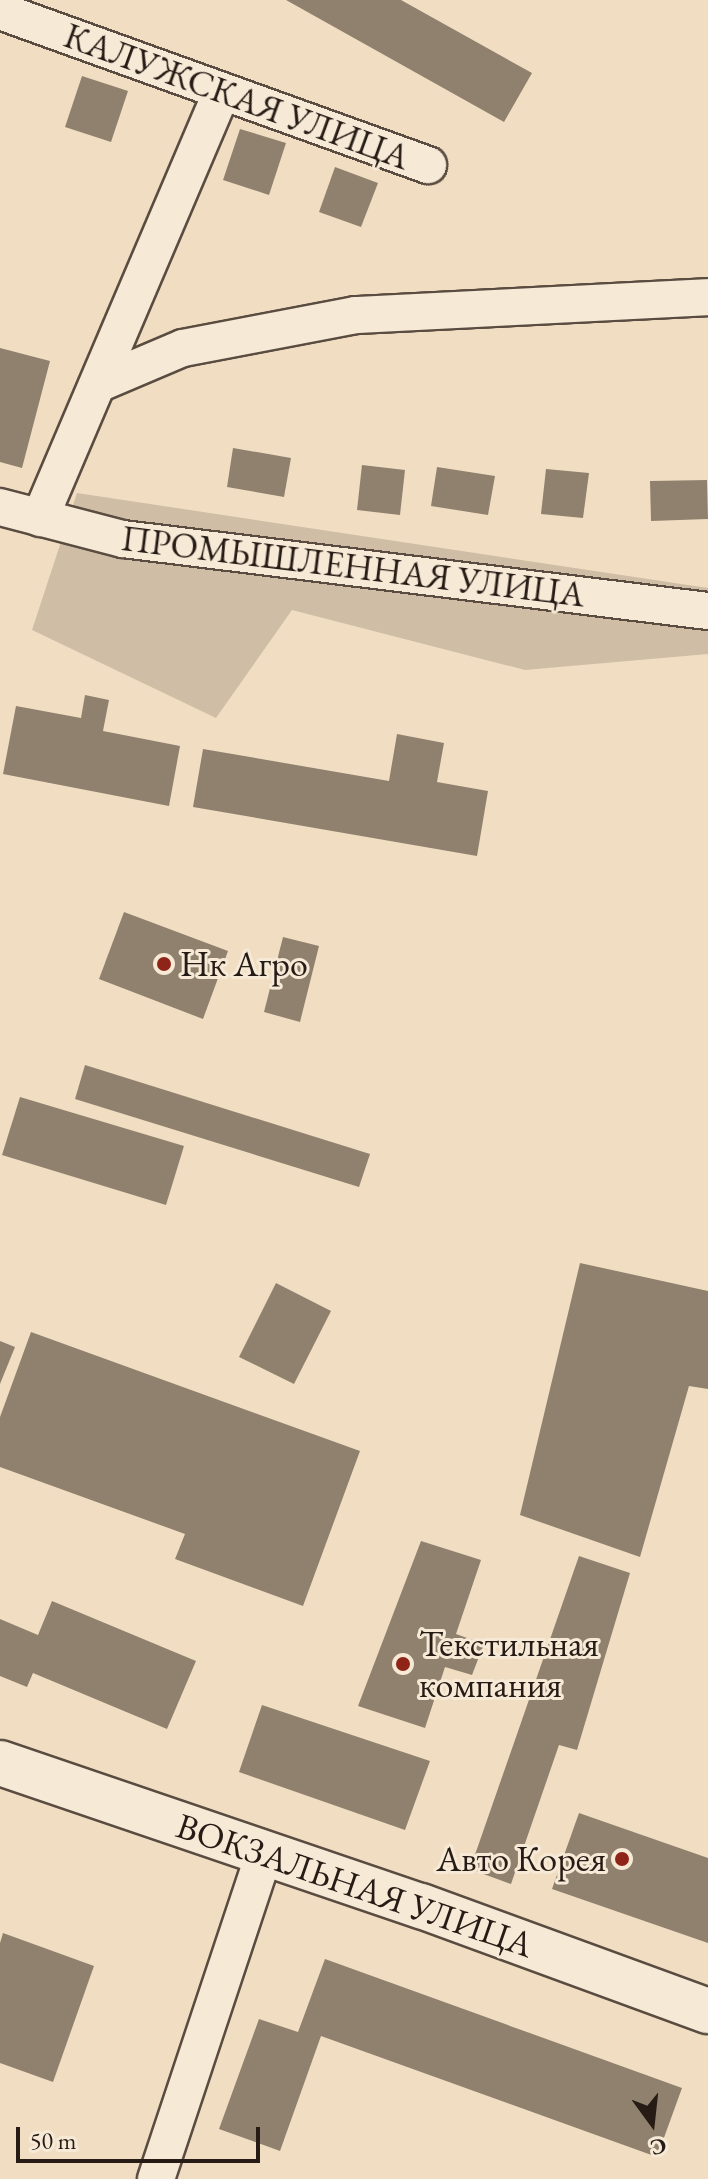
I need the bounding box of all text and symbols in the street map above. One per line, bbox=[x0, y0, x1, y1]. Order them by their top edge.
street label: КАЛУЖСКАЯ УЛИЦА bbox=[58, 13, 416, 179]
street label: ПРОМЫШЛЕННАЯ УЛИЦА bbox=[119, 516, 587, 616]
place label: Нк Агро bbox=[180, 942, 308, 986]
marker: Нк Агро bbox=[155, 955, 173, 973]
place label: Текстильная компания bbox=[419, 1621, 599, 1706]
marker: Текстильная компания bbox=[394, 1655, 412, 1673]
street label: ВОКЗАЛЬНАЯ УЛИЦА bbox=[171, 1804, 539, 1966]
place label: Авто Корея bbox=[436, 1837, 606, 1881]
marker: Авто Корея bbox=[613, 1850, 631, 1868]
north arrow bbox=[612, 2083, 692, 2163]
scale bar bbox=[20, 2111, 264, 2161]
text: 50 m bbox=[30, 2125, 77, 2156]
text: С bbox=[647, 2131, 670, 2163]

